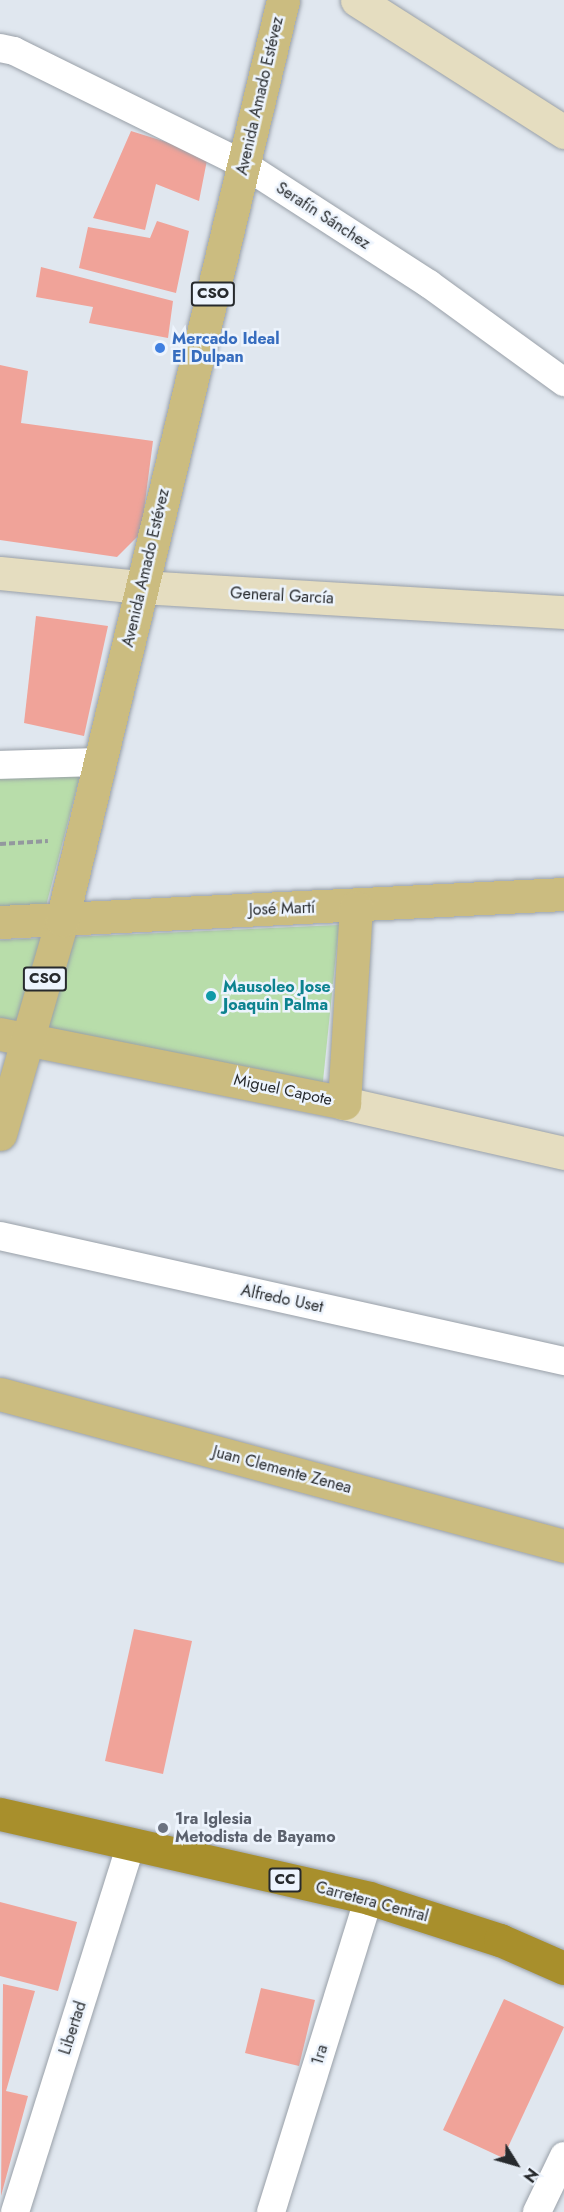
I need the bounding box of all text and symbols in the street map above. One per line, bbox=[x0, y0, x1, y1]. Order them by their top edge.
street label: Avenida Amado Estévez bbox=[232, 15, 288, 177]
street label: Serafín Sánchez bbox=[272, 178, 374, 254]
road number: CSO bbox=[190, 282, 236, 306]
place label: Mercado Ideal El Dulpan bbox=[172, 329, 280, 367]
marker: Mercado Ideal El Dulpan bbox=[153, 341, 167, 355]
street label: Avenida Amado Estévez bbox=[118, 487, 174, 649]
street label: General García bbox=[230, 584, 334, 608]
street label: José Martí bbox=[249, 898, 315, 920]
road number: CSO bbox=[22, 967, 68, 991]
place label: Mausoleo Jose Joaquin Palma bbox=[223, 977, 331, 1015]
marker: Mausoleo Jose Joaquin Palma bbox=[204, 989, 218, 1003]
street label: Miguel Capote bbox=[232, 1070, 334, 1110]
street label: Alfredo Uset bbox=[239, 1281, 325, 1317]
street label: Juan Clemente Zenea bbox=[211, 1442, 353, 1498]
place label: 1ra Iglesia Metodista de Bayamo bbox=[175, 1809, 336, 1847]
marker: 1ra Iglesia Metodista de Bayamo bbox=[156, 1821, 170, 1835]
road number: CC bbox=[267, 1868, 303, 1892]
street label: Carretera Central bbox=[313, 1878, 431, 1926]
street label: Libertad bbox=[55, 1999, 91, 2057]
street label: 1ra bbox=[308, 2042, 332, 2068]
north arrow bbox=[486, 2134, 546, 2194]
text: N bbox=[518, 2163, 544, 2187]

